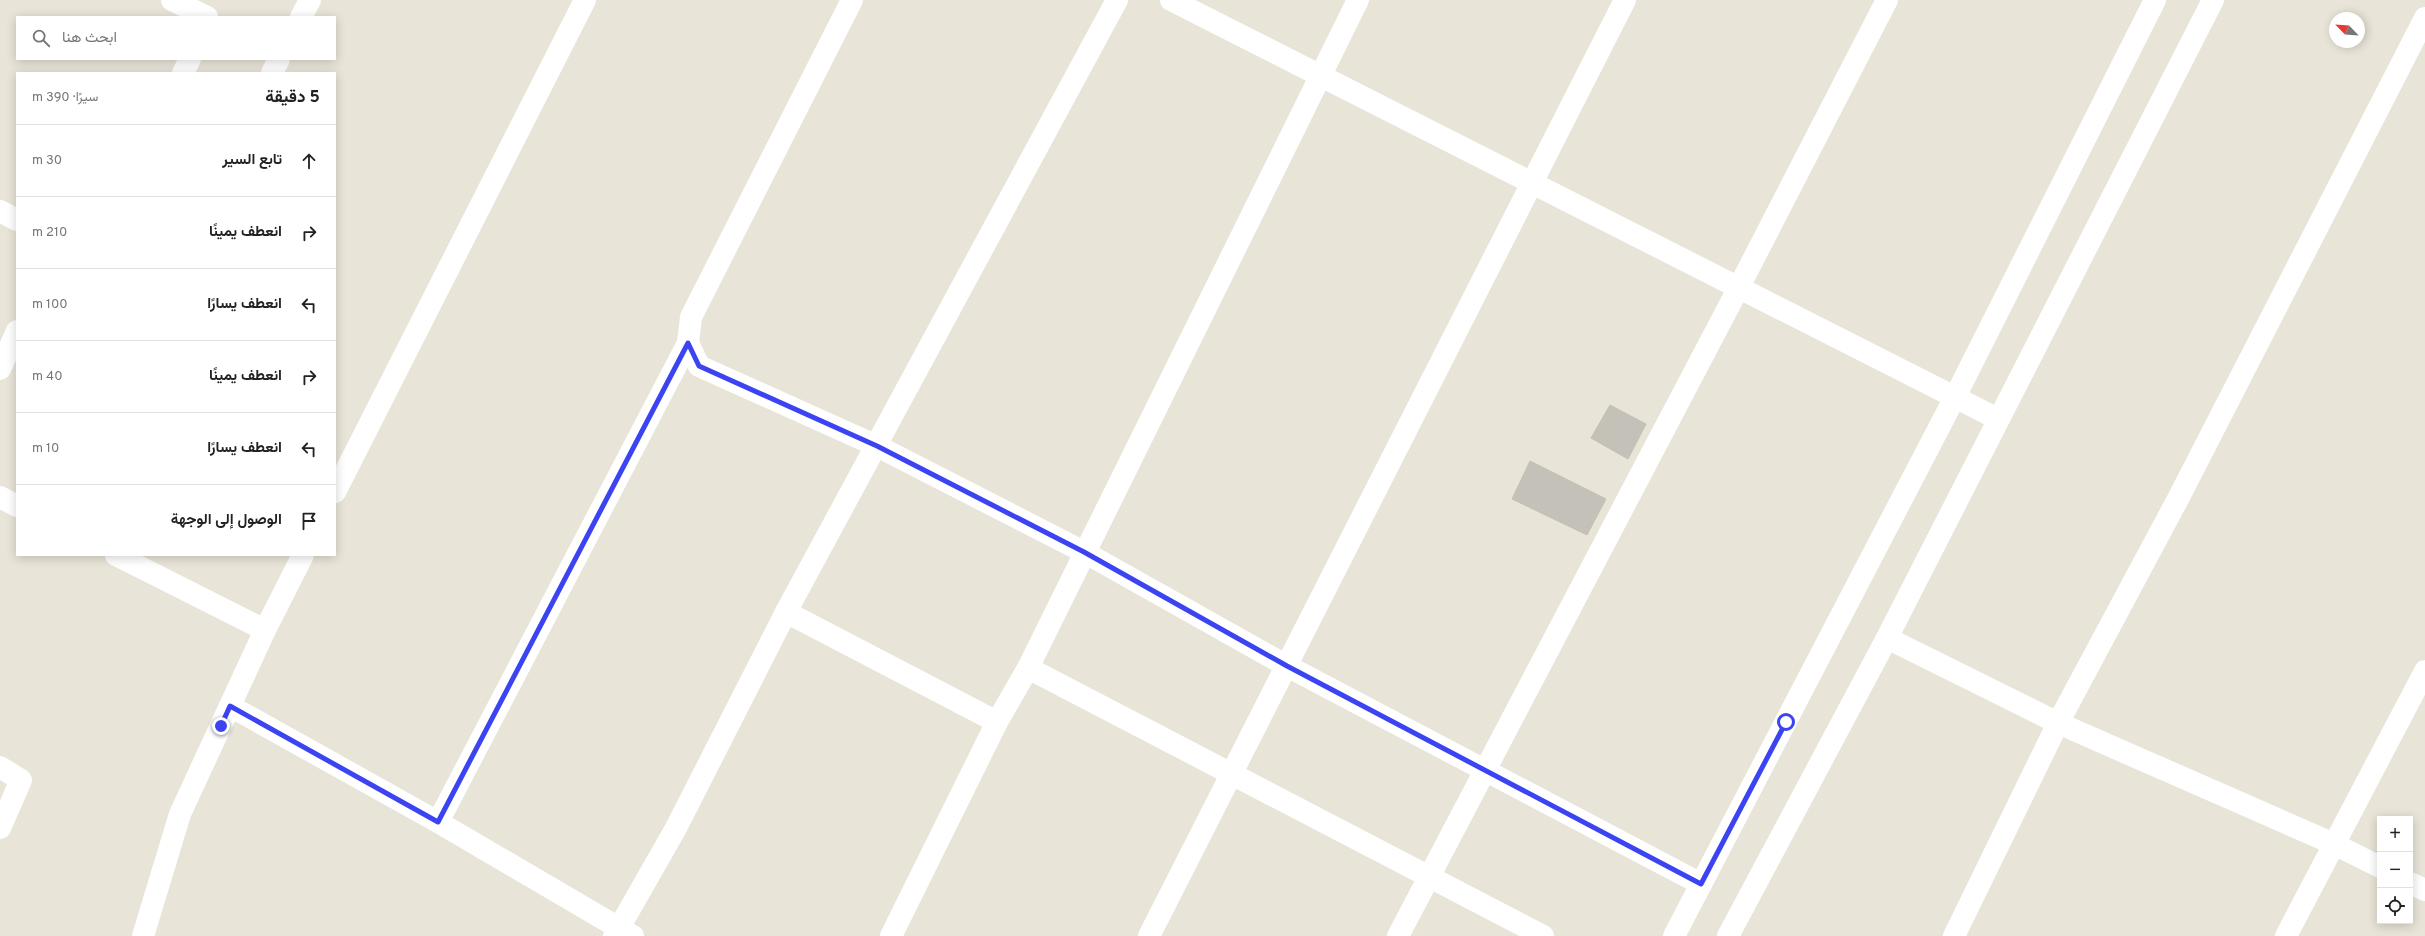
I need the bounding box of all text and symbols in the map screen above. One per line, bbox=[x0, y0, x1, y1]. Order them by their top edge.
north arrow bbox=[2329, 12, 2365, 48]
search box bbox=[16, 16, 336, 60]
icon: search bbox=[30, 27, 52, 49]
text: ابحث هنا bbox=[62, 29, 117, 48]
text: 5 دقيقة bbox=[265, 87, 320, 109]
text: سيرًا · 390 m bbox=[32, 90, 98, 106]
icon: ahead bbox=[298, 150, 320, 172]
text: تابع السير bbox=[222, 151, 282, 170]
text: 30 m bbox=[32, 153, 62, 169]
icon: right bbox=[298, 222, 320, 244]
text: انعطف يمينًا bbox=[209, 223, 282, 242]
text: 210 m bbox=[32, 225, 67, 241]
icon: left bbox=[298, 294, 320, 316]
text: انعطف يسارًا bbox=[207, 295, 282, 314]
text: 100 m bbox=[32, 297, 68, 313]
icon: right bbox=[298, 366, 320, 388]
text: انعطف يمينًا bbox=[209, 367, 282, 386]
text: 40 m bbox=[32, 369, 63, 385]
icon: left bbox=[298, 438, 320, 460]
text: انعطف يسارًا bbox=[207, 439, 282, 458]
text: 10 m bbox=[32, 441, 59, 457]
icon: arrive bbox=[298, 510, 320, 532]
text: الوصول إلى الوجهة bbox=[171, 511, 282, 530]
route start bbox=[1777, 713, 1795, 731]
route end bbox=[212, 717, 230, 735]
map controls bbox=[2377, 816, 2413, 924]
button: + bbox=[2377, 816, 2413, 852]
button: − bbox=[2377, 852, 2413, 888]
button: locate bbox=[2377, 888, 2413, 924]

